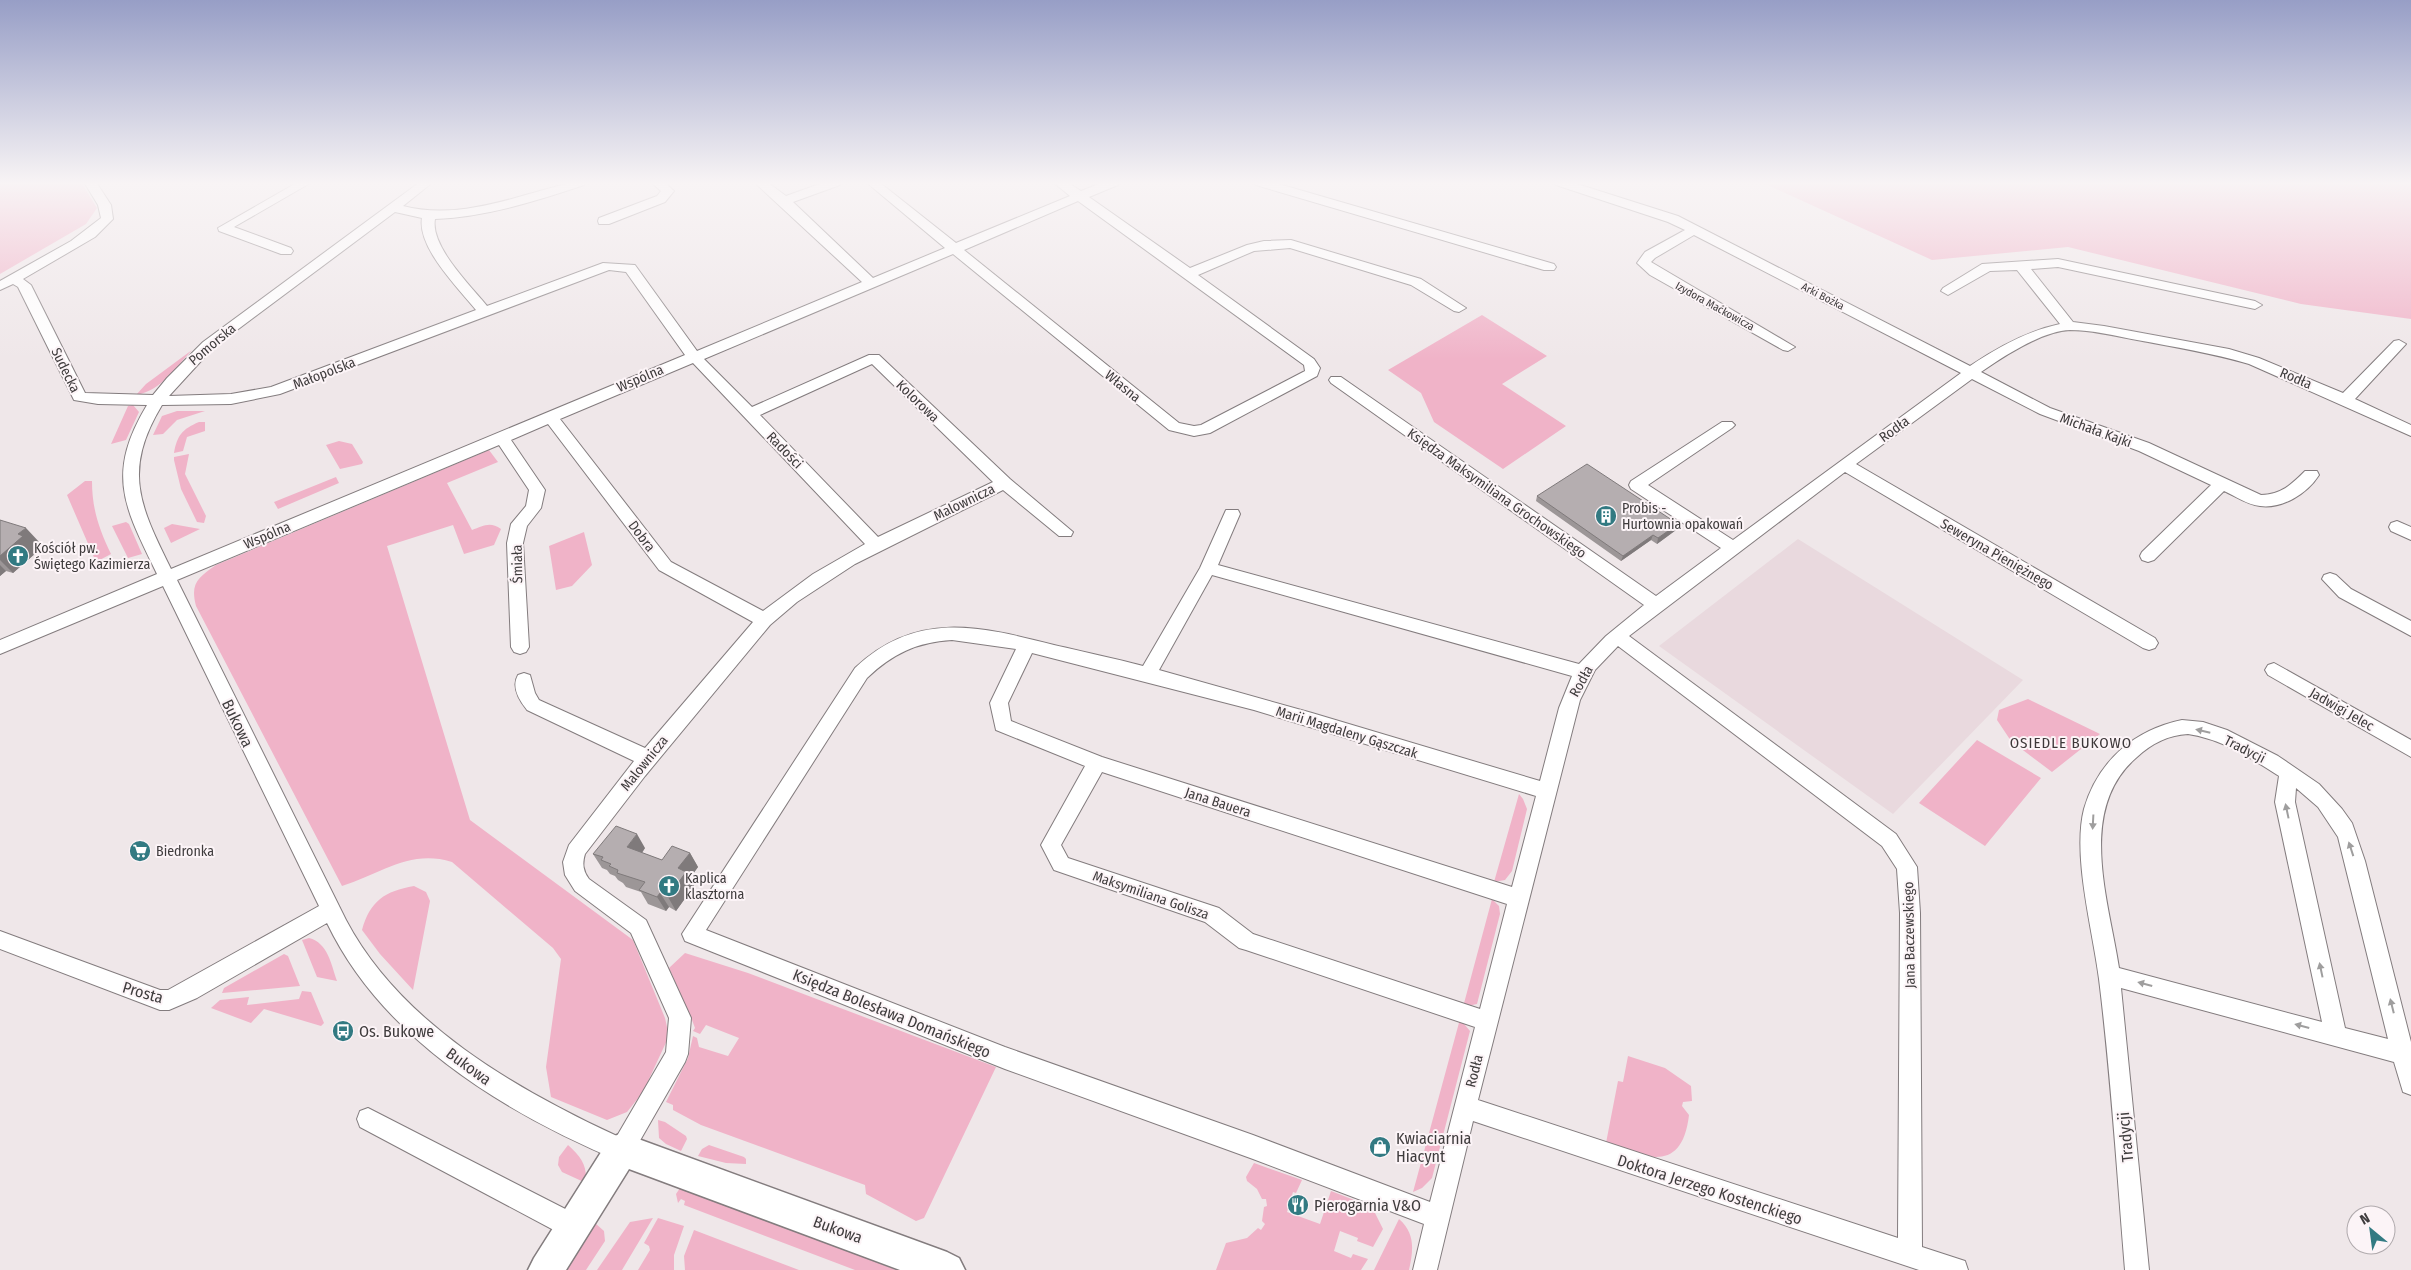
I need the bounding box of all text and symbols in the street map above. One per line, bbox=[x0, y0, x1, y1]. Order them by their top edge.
street label: Izydora Maćkowicza bbox=[1673, 279, 1757, 334]
street label: Arki Bożka bbox=[1799, 280, 1846, 313]
street label: Pomorska bbox=[185, 320, 239, 369]
street label: Sudecka bbox=[47, 345, 84, 396]
street label: Małopolska bbox=[290, 354, 358, 393]
street label: Wspólna bbox=[614, 361, 666, 396]
street label: Rodła bbox=[2277, 364, 2314, 393]
street label: Własna bbox=[1101, 367, 1144, 406]
street label: Kolorowa bbox=[893, 377, 943, 426]
street label: Michała Kajki bbox=[2058, 410, 2134, 451]
street label: Rodła bbox=[1876, 413, 1913, 446]
street label: Księdza Maksymiliana Grochowskiego bbox=[1404, 425, 1589, 562]
street label: Radości bbox=[763, 428, 806, 472]
street label: Malownicza bbox=[931, 480, 998, 525]
place label: Probis - Hurtownia opakowań bbox=[1622, 500, 1743, 533]
building icon: Probis - Hurtownia opakowań bbox=[1594, 504, 1618, 528]
street label: Seweryna Pieniężnego bbox=[1937, 515, 2056, 594]
street label: Wspólna bbox=[241, 518, 293, 553]
street label: Dobra bbox=[625, 518, 659, 555]
place label: Kościół pw. Świętego Kazimierza bbox=[34, 540, 150, 573]
church icon: Kościół pw. Świętego Kazimierza bbox=[6, 544, 30, 568]
street label: Śmiała bbox=[508, 544, 526, 584]
street label: Rodła bbox=[1566, 663, 1597, 700]
street label: Jadwigi Jelec bbox=[2307, 684, 2377, 735]
street label: Bukowa bbox=[218, 696, 257, 750]
street label: Marii Magdaleny Gąszczak bbox=[1274, 703, 1420, 762]
one-way arrow bbox=[2196, 727, 2211, 735]
street label: Malownicza bbox=[617, 732, 672, 794]
street label: Tradycji bbox=[2221, 732, 2268, 767]
district label: OSIEDLE BUKOWO bbox=[2010, 734, 2132, 752]
street label: Jana Bauera bbox=[1183, 784, 1253, 821]
one-way arrow bbox=[2283, 803, 2291, 819]
one-way arrow bbox=[2089, 814, 2097, 830]
supermarket icon: Biedronka bbox=[128, 839, 152, 863]
one-way arrow bbox=[2347, 841, 2355, 856]
place label: Biedronka bbox=[156, 843, 214, 860]
street label: Maksymiliana Golisza bbox=[1090, 868, 1211, 923]
place label: Kaplica klasztorna bbox=[685, 870, 744, 903]
church icon: Kaplica klasztorna bbox=[657, 874, 681, 898]
street label: Jana Baczewskiego bbox=[1900, 881, 1919, 989]
one-way arrow bbox=[2317, 963, 2325, 978]
street label: Księdza Bolesława Domańskiego bbox=[790, 965, 994, 1062]
street label: Prosta bbox=[120, 978, 166, 1007]
one-way arrow bbox=[2137, 980, 2152, 988]
one-way arrow bbox=[2388, 999, 2396, 1014]
bus stop icon: Os. Bukowe bbox=[331, 1019, 355, 1043]
place label: Os. Bukowe bbox=[359, 1022, 434, 1041]
one-way arrow bbox=[2294, 1022, 2310, 1030]
street label: Bukowa bbox=[443, 1044, 495, 1089]
street label: Rodła bbox=[1462, 1053, 1487, 1089]
street label: Tradycji bbox=[2114, 1111, 2137, 1163]
place label: Kwiaciarnia Hiacynt bbox=[1396, 1129, 1472, 1166]
shop icon: Kwiaciarnia Hiacynt bbox=[1368, 1135, 1392, 1159]
street label: Doktora Jerzego Kostenckiego bbox=[1615, 1151, 1805, 1228]
restaurant icon: Pierogarnia V&O bbox=[1286, 1193, 1310, 1217]
place label: Pierogarnia V&O bbox=[1314, 1196, 1421, 1215]
north arrow bbox=[2346, 1205, 2396, 1255]
text: N bbox=[2357, 1210, 2373, 1229]
street label: Bukowa bbox=[811, 1212, 865, 1247]

